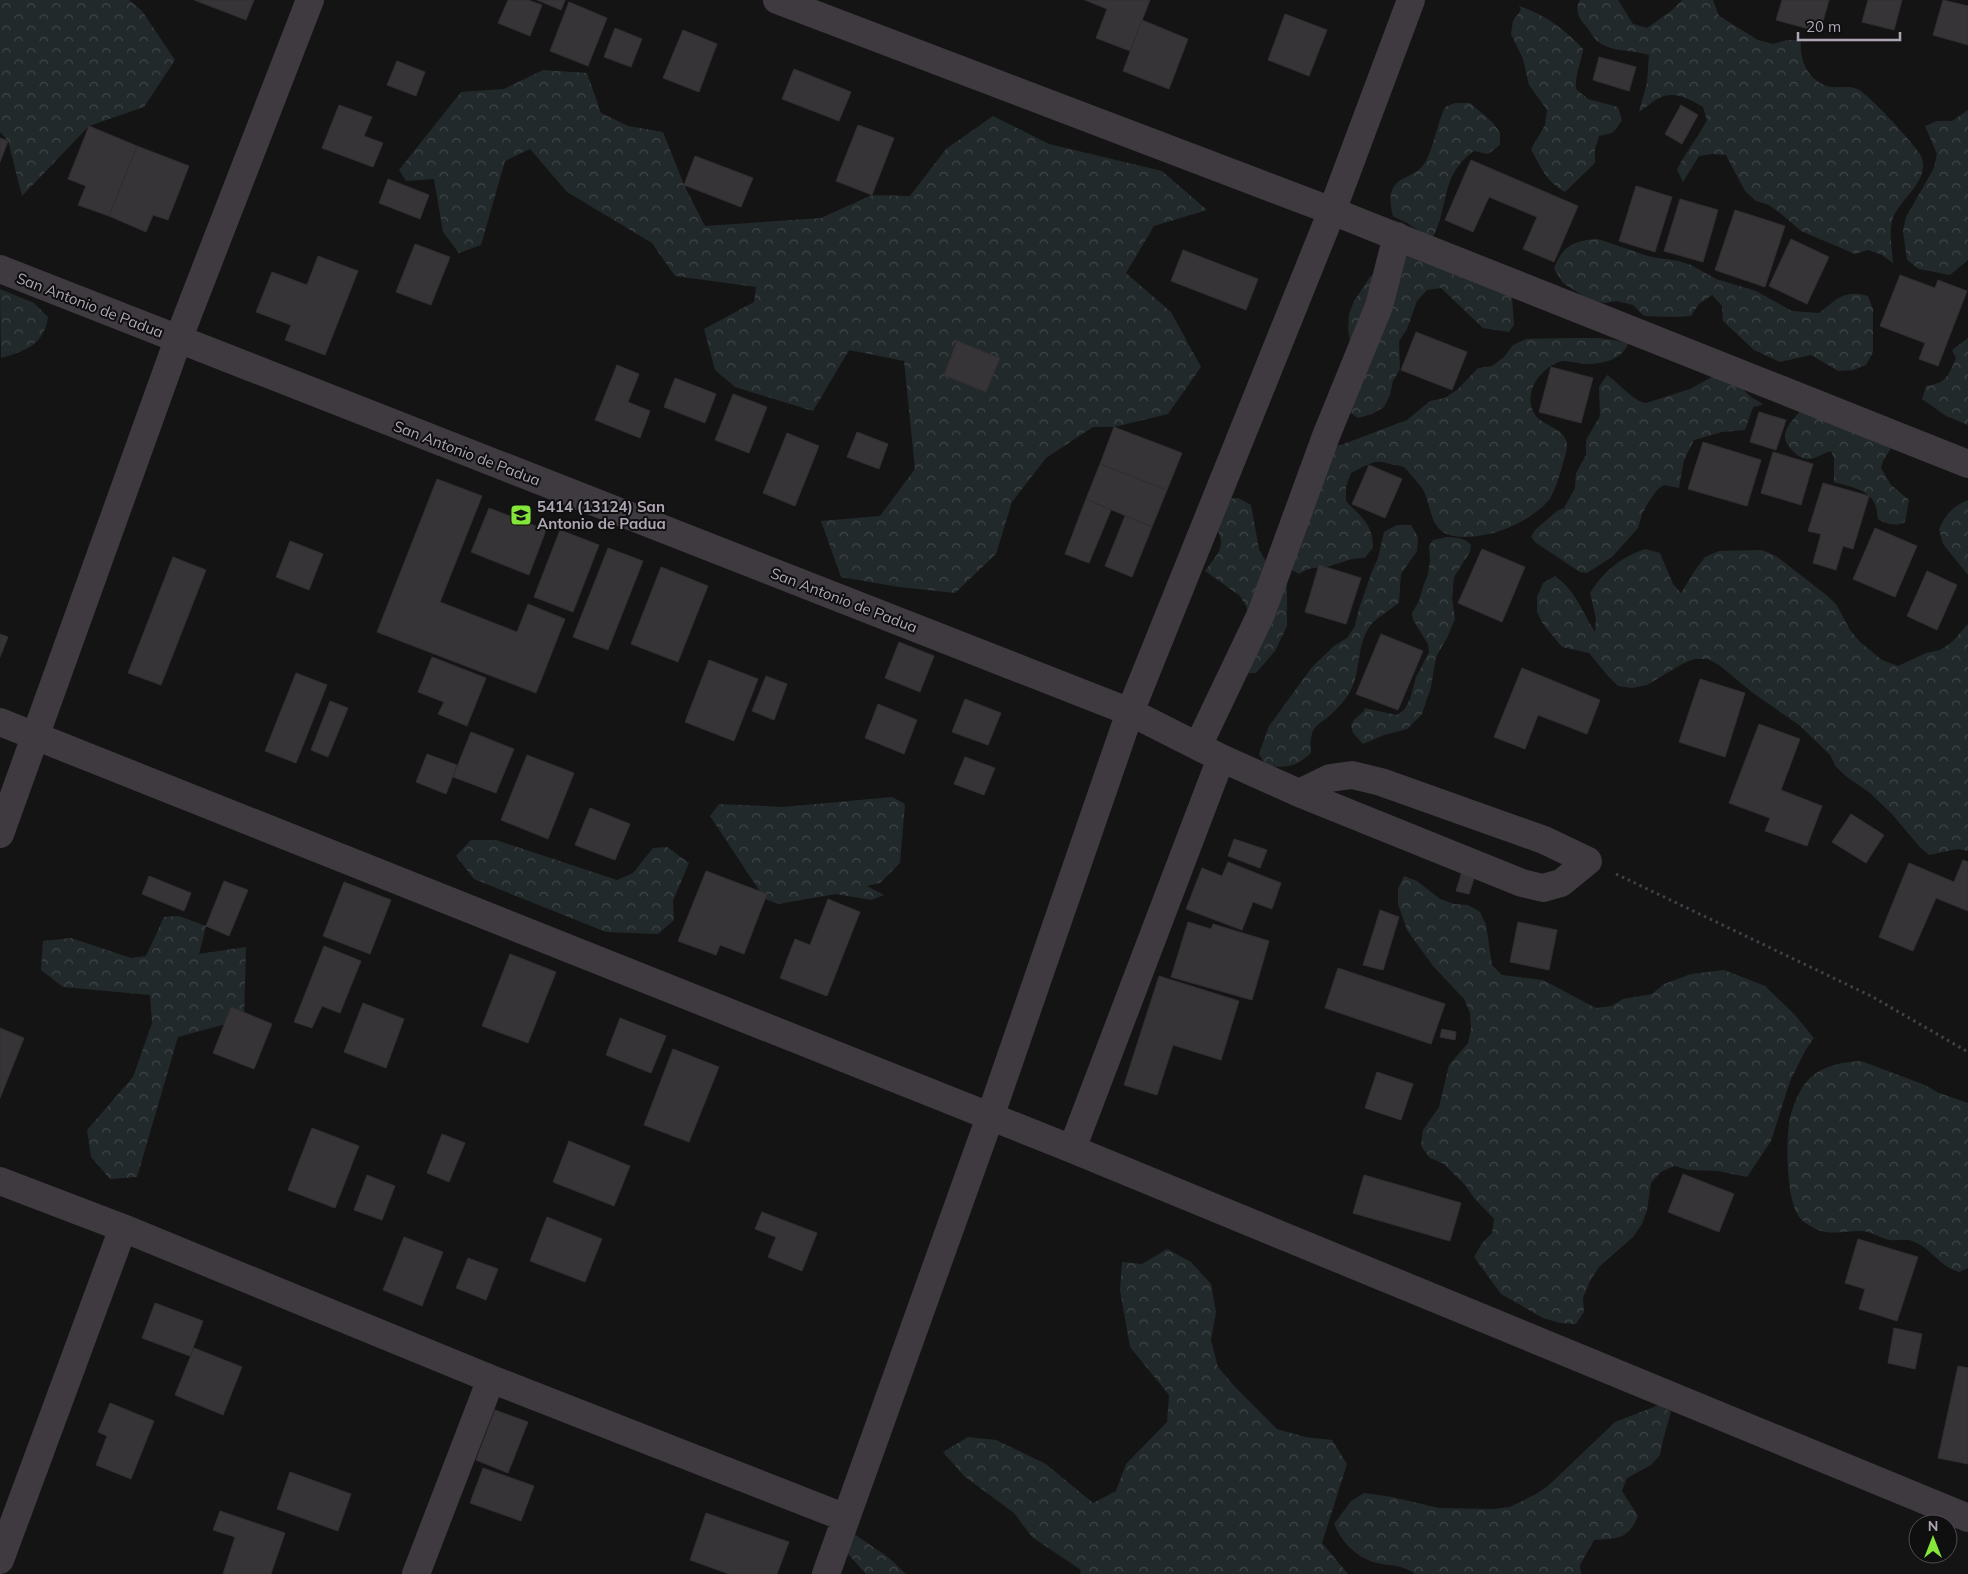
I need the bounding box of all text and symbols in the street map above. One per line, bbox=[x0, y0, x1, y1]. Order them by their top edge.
scale bar bbox=[1798, 10, 1900, 42]
text: 20 m bbox=[1806, 17, 1841, 36]
street label: San Antonio de Padua bbox=[14, 268, 166, 342]
street label: San Antonio de Padua bbox=[391, 416, 543, 490]
place label: 5414 (13124) San Antonio de Padua bbox=[537, 497, 666, 533]
school or university icon: 5414 (13124) San Antonio de Padua bbox=[509, 503, 533, 527]
street label: San Antonio de Padua bbox=[768, 563, 920, 637]
north arrow bbox=[1908, 1514, 1958, 1564]
text: N bbox=[1928, 1517, 1938, 1535]

